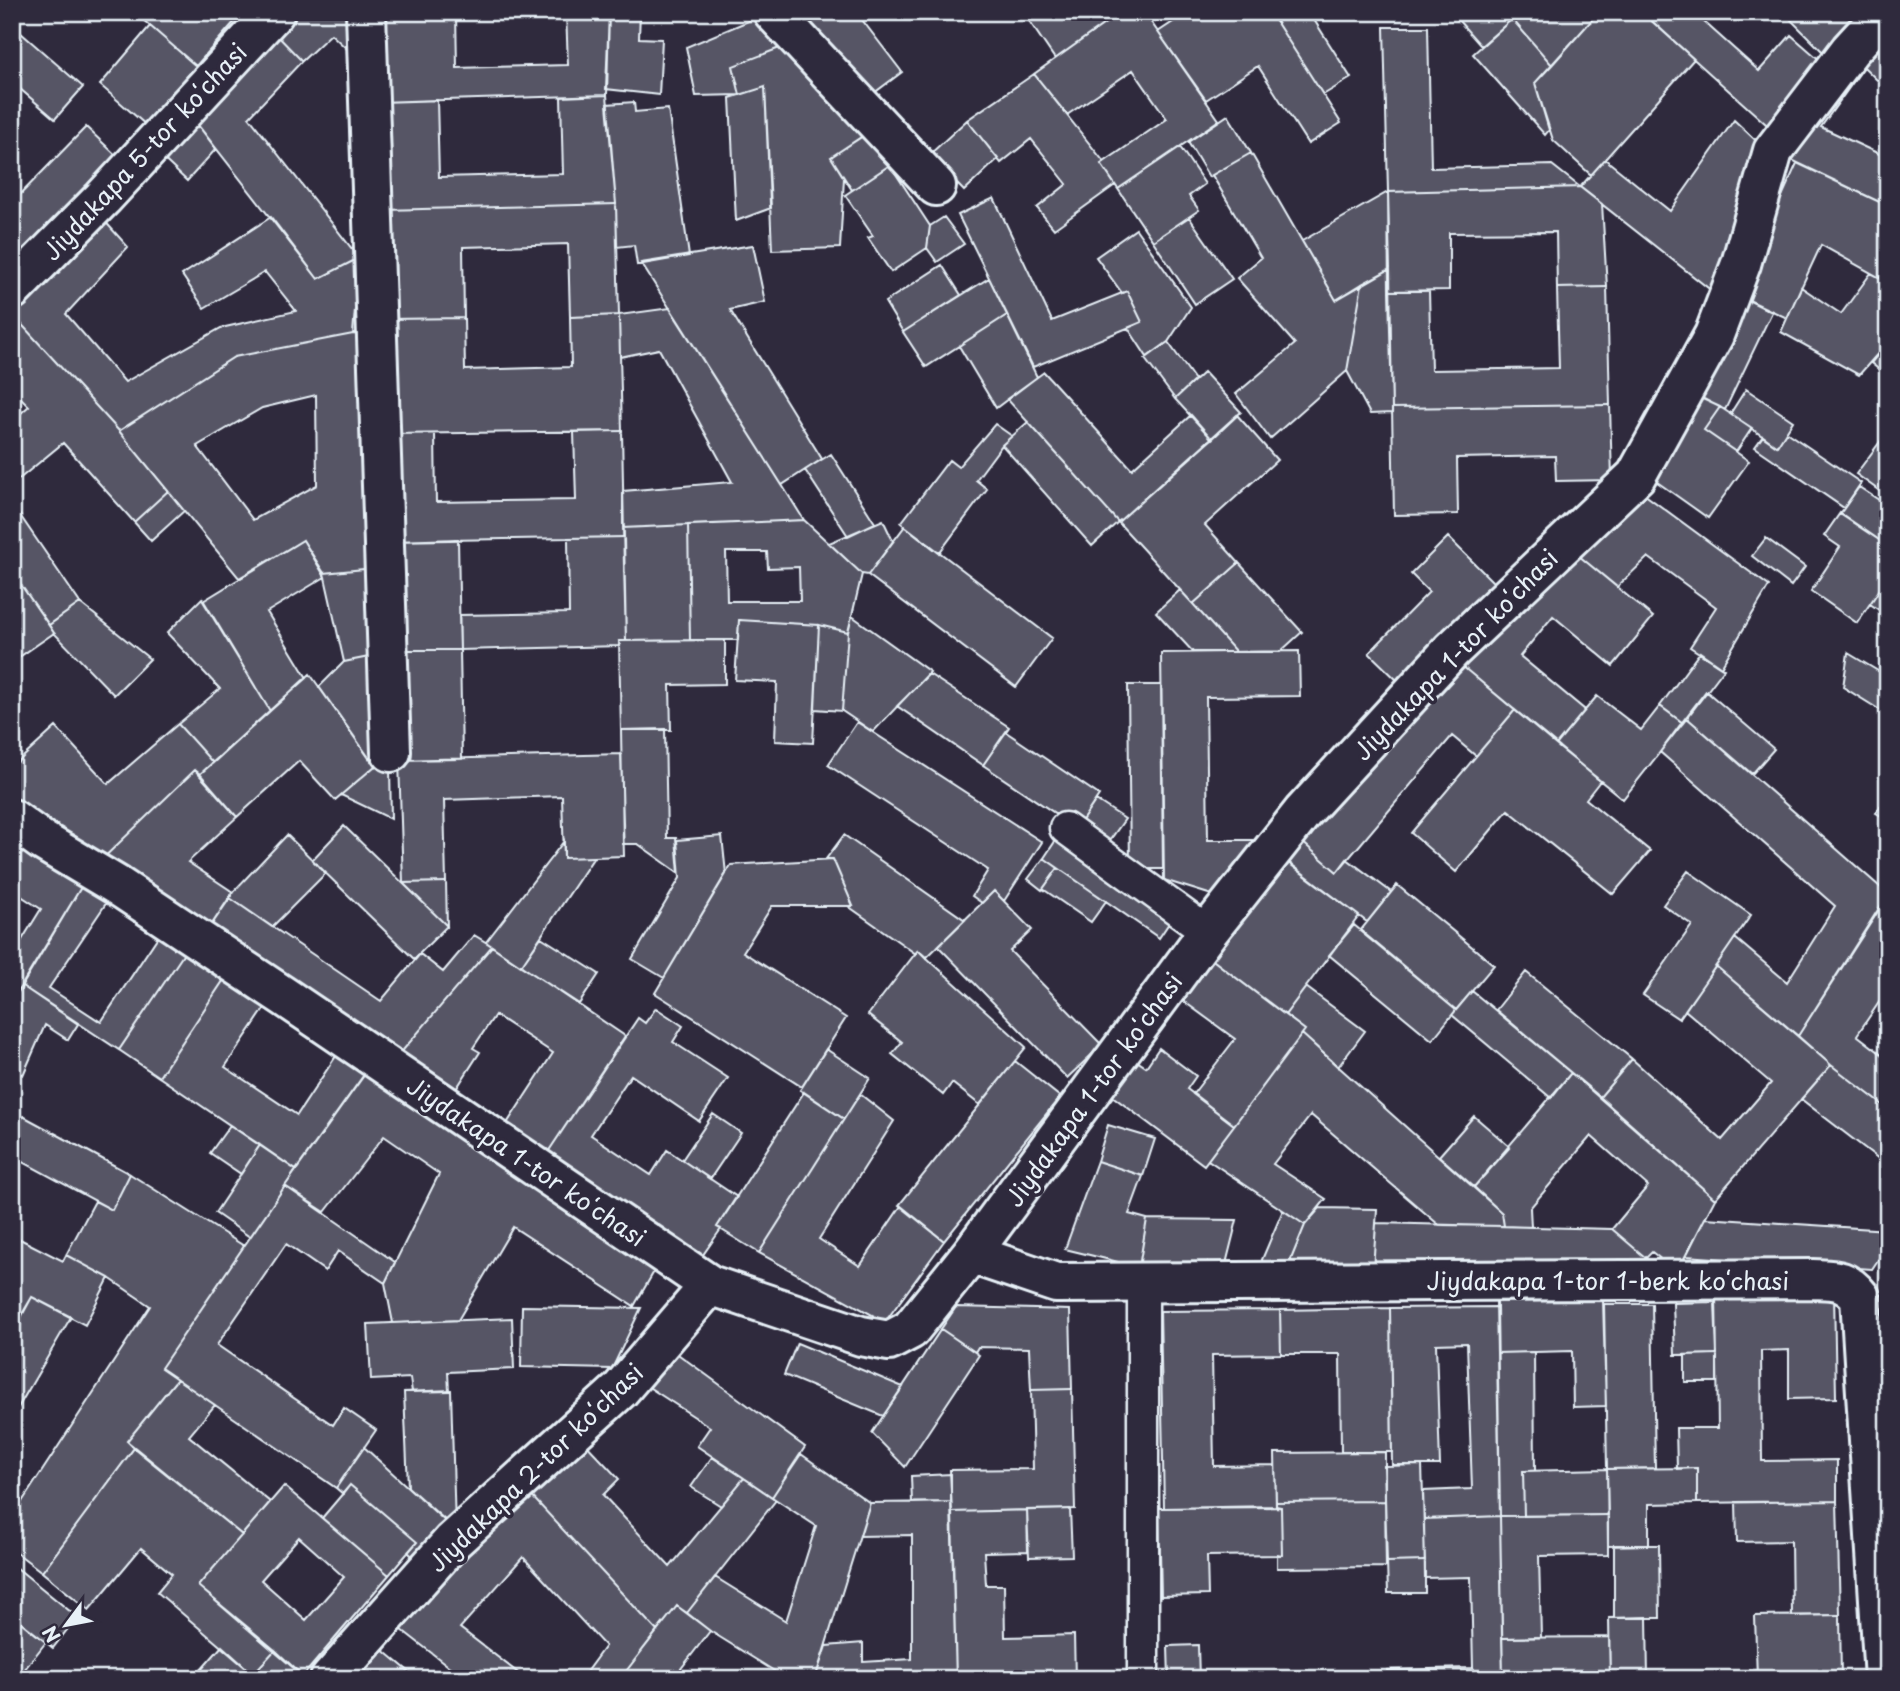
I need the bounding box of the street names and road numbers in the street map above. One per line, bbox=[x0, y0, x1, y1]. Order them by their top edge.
street label: Jiydakapa 5-tor koʻchasi bbox=[33, 34, 255, 268]
street label: Jiydakapa 1-tor koʻchasi bbox=[1344, 540, 1566, 768]
street label: Jiydakapa 1-tor koʻchasi bbox=[996, 965, 1190, 1213]
street label: Jiydakapa 1-tor koʻchasi bbox=[400, 1067, 654, 1255]
street label: Jiydakapa 1-tor 1-berk koʻchasi bbox=[1427, 1262, 1789, 1298]
street label: Jiydakapa 2-tor koʻchasi bbox=[419, 1354, 651, 1580]

